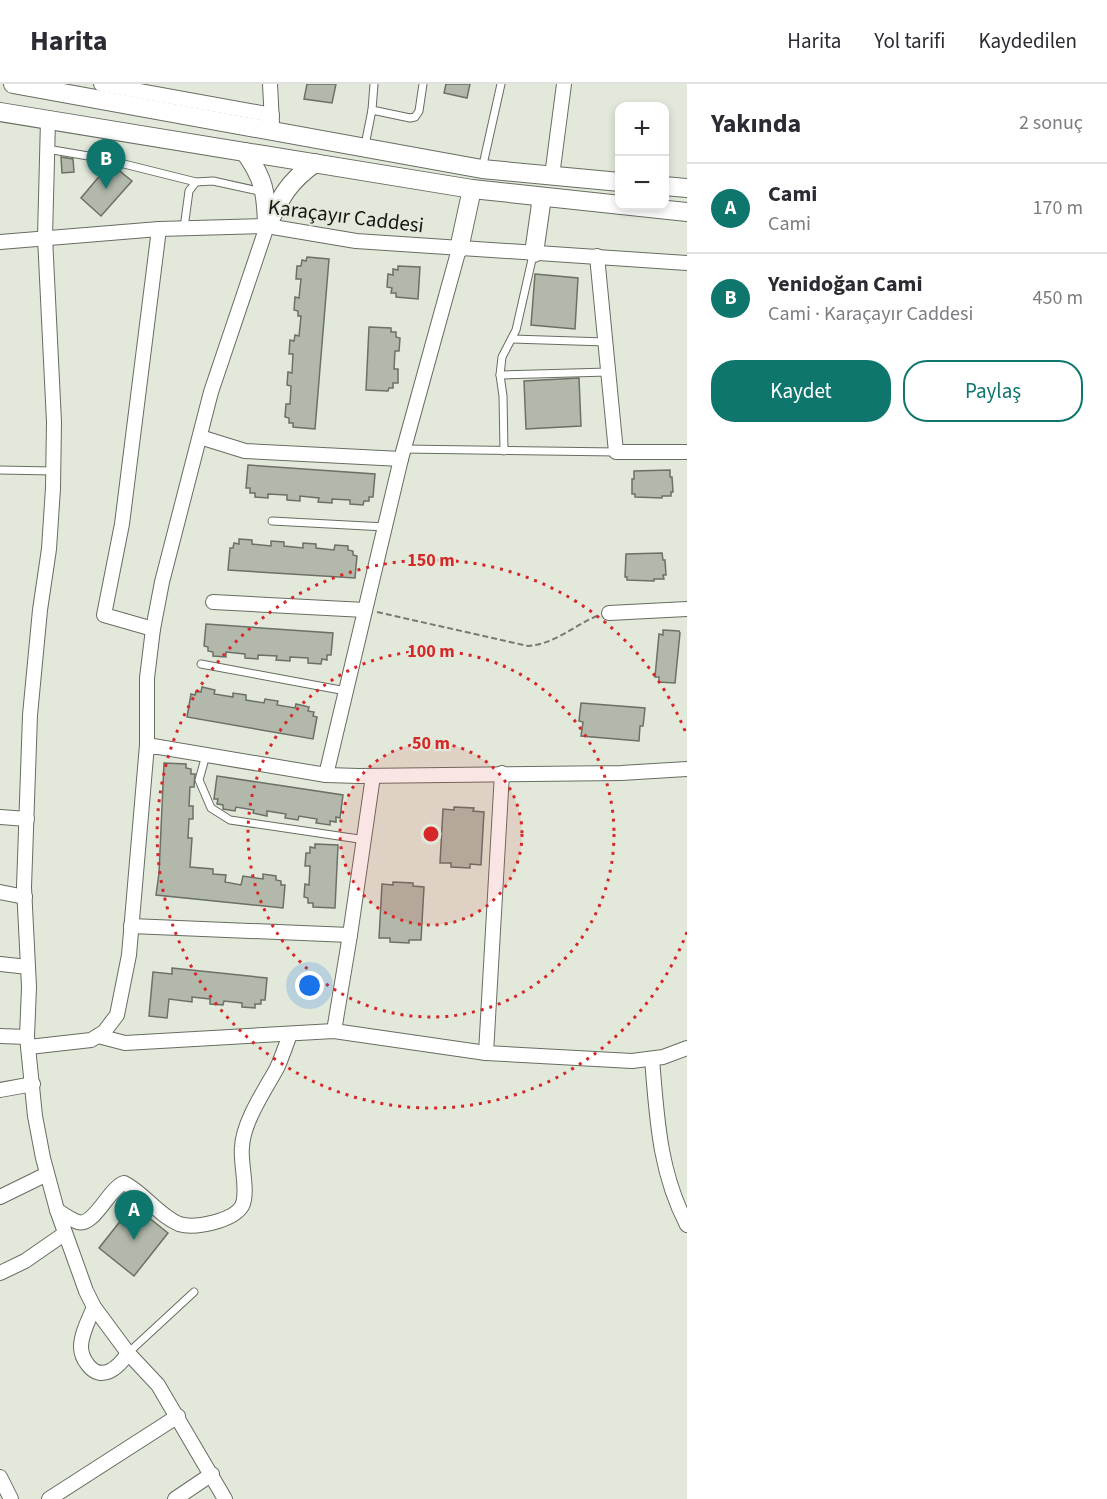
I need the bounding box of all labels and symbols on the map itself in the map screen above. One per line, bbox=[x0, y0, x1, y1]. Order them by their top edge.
pin: B bbox=[86, 140, 126, 189]
street label: Karaçayır Caddesi bbox=[266, 192, 426, 240]
text: 150 m bbox=[407, 548, 455, 573]
text: 100 m bbox=[407, 639, 455, 664]
text: 50 m bbox=[412, 731, 450, 756]
centre of rings bbox=[421, 824, 441, 844]
your location bbox=[295, 971, 324, 1000]
pin: A bbox=[114, 1190, 154, 1240]

